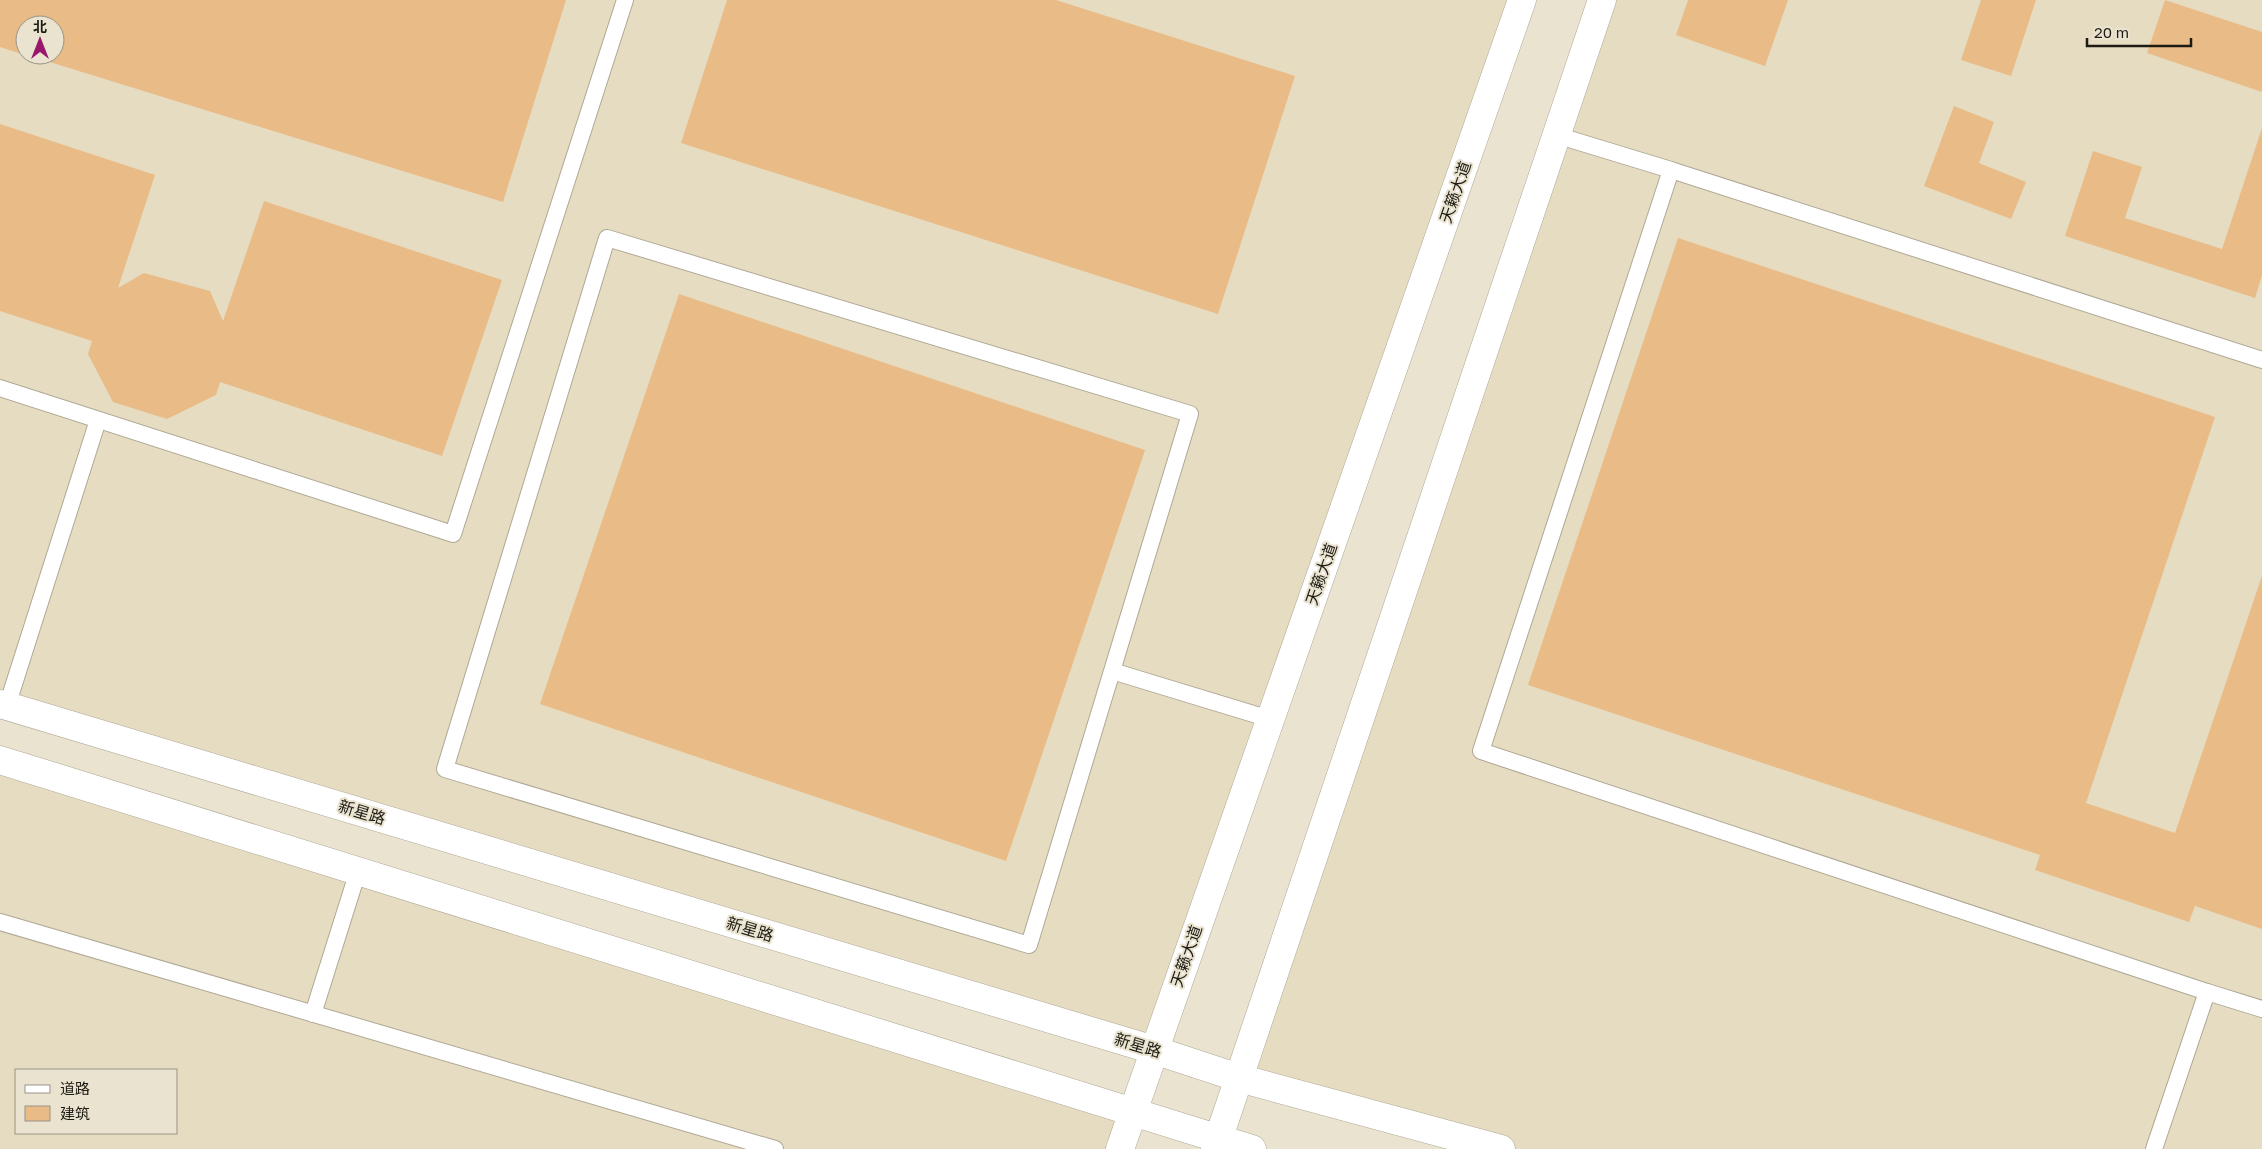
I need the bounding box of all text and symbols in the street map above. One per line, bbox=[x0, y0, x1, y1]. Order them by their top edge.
north arrow bbox=[15, 15, 65, 65]
scale bar bbox=[2087, 15, 2191, 47]
text: 北 bbox=[33, 18, 47, 35]
text: 20 m bbox=[2094, 23, 2129, 41]
street label: 天籁大道 bbox=[1435, 158, 1475, 226]
street label: 天籁大道 bbox=[1301, 540, 1341, 608]
street label: 新星路 bbox=[336, 795, 388, 829]
street label: 新星路 bbox=[724, 912, 776, 946]
street label: 天籁大道 bbox=[1166, 922, 1206, 990]
street label: 新星路 bbox=[1112, 1028, 1164, 1062]
legend bbox=[15, 1069, 178, 1134]
text: 道路 bbox=[60, 1079, 90, 1097]
text: 建筑 bbox=[60, 1104, 90, 1122]

